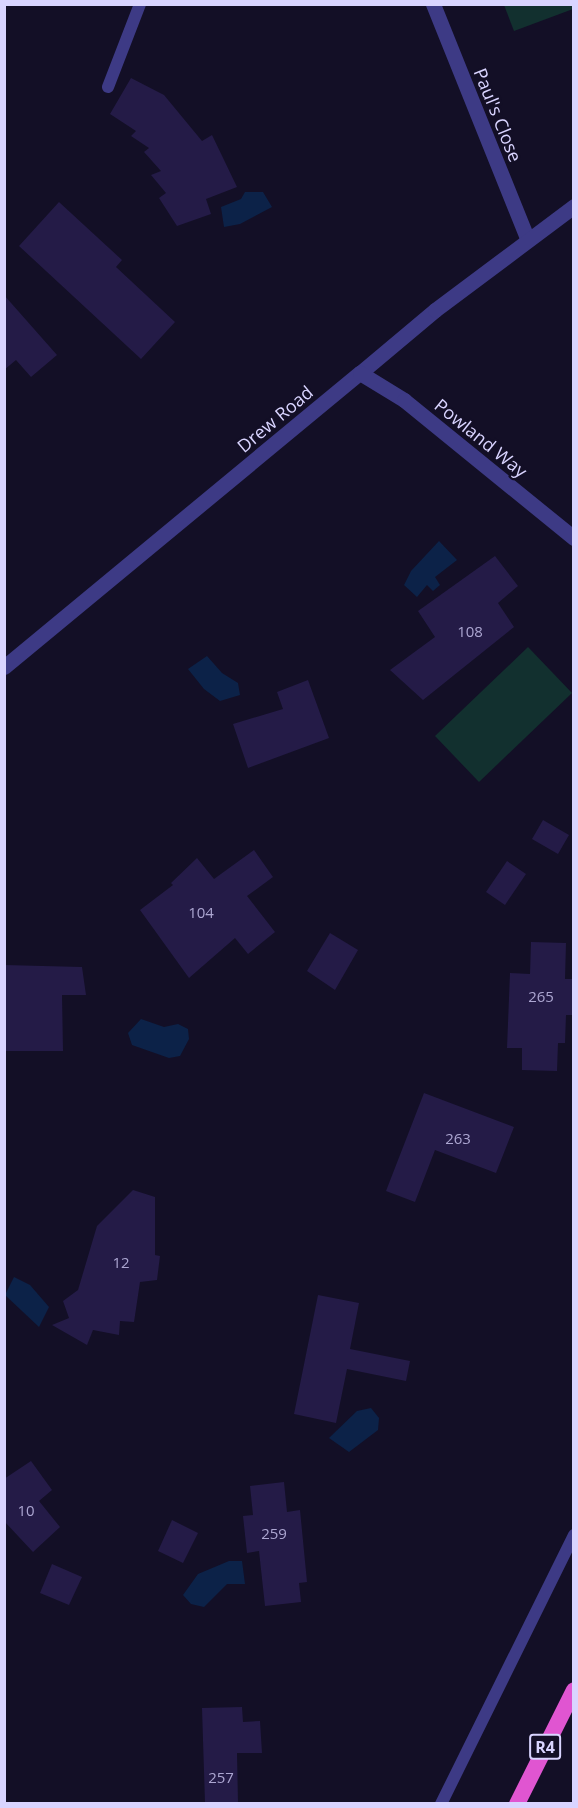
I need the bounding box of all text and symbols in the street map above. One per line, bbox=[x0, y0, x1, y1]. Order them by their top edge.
street label: Paul's Close bbox=[469, 65, 527, 165]
street label: Drew Road bbox=[233, 381, 317, 457]
street label: Powland Way bbox=[430, 394, 532, 482]
house number: 108 bbox=[457, 623, 483, 641]
house number: 104 bbox=[188, 904, 214, 922]
house number: 265 bbox=[528, 988, 554, 1006]
house number: 263 bbox=[445, 1130, 471, 1148]
house number: 12 bbox=[112, 1254, 130, 1272]
house number: 10 bbox=[17, 1502, 35, 1520]
house number: 259 bbox=[261, 1525, 287, 1543]
road number: R4 bbox=[528, 1734, 562, 1760]
house number: 257 bbox=[208, 1769, 234, 1787]

